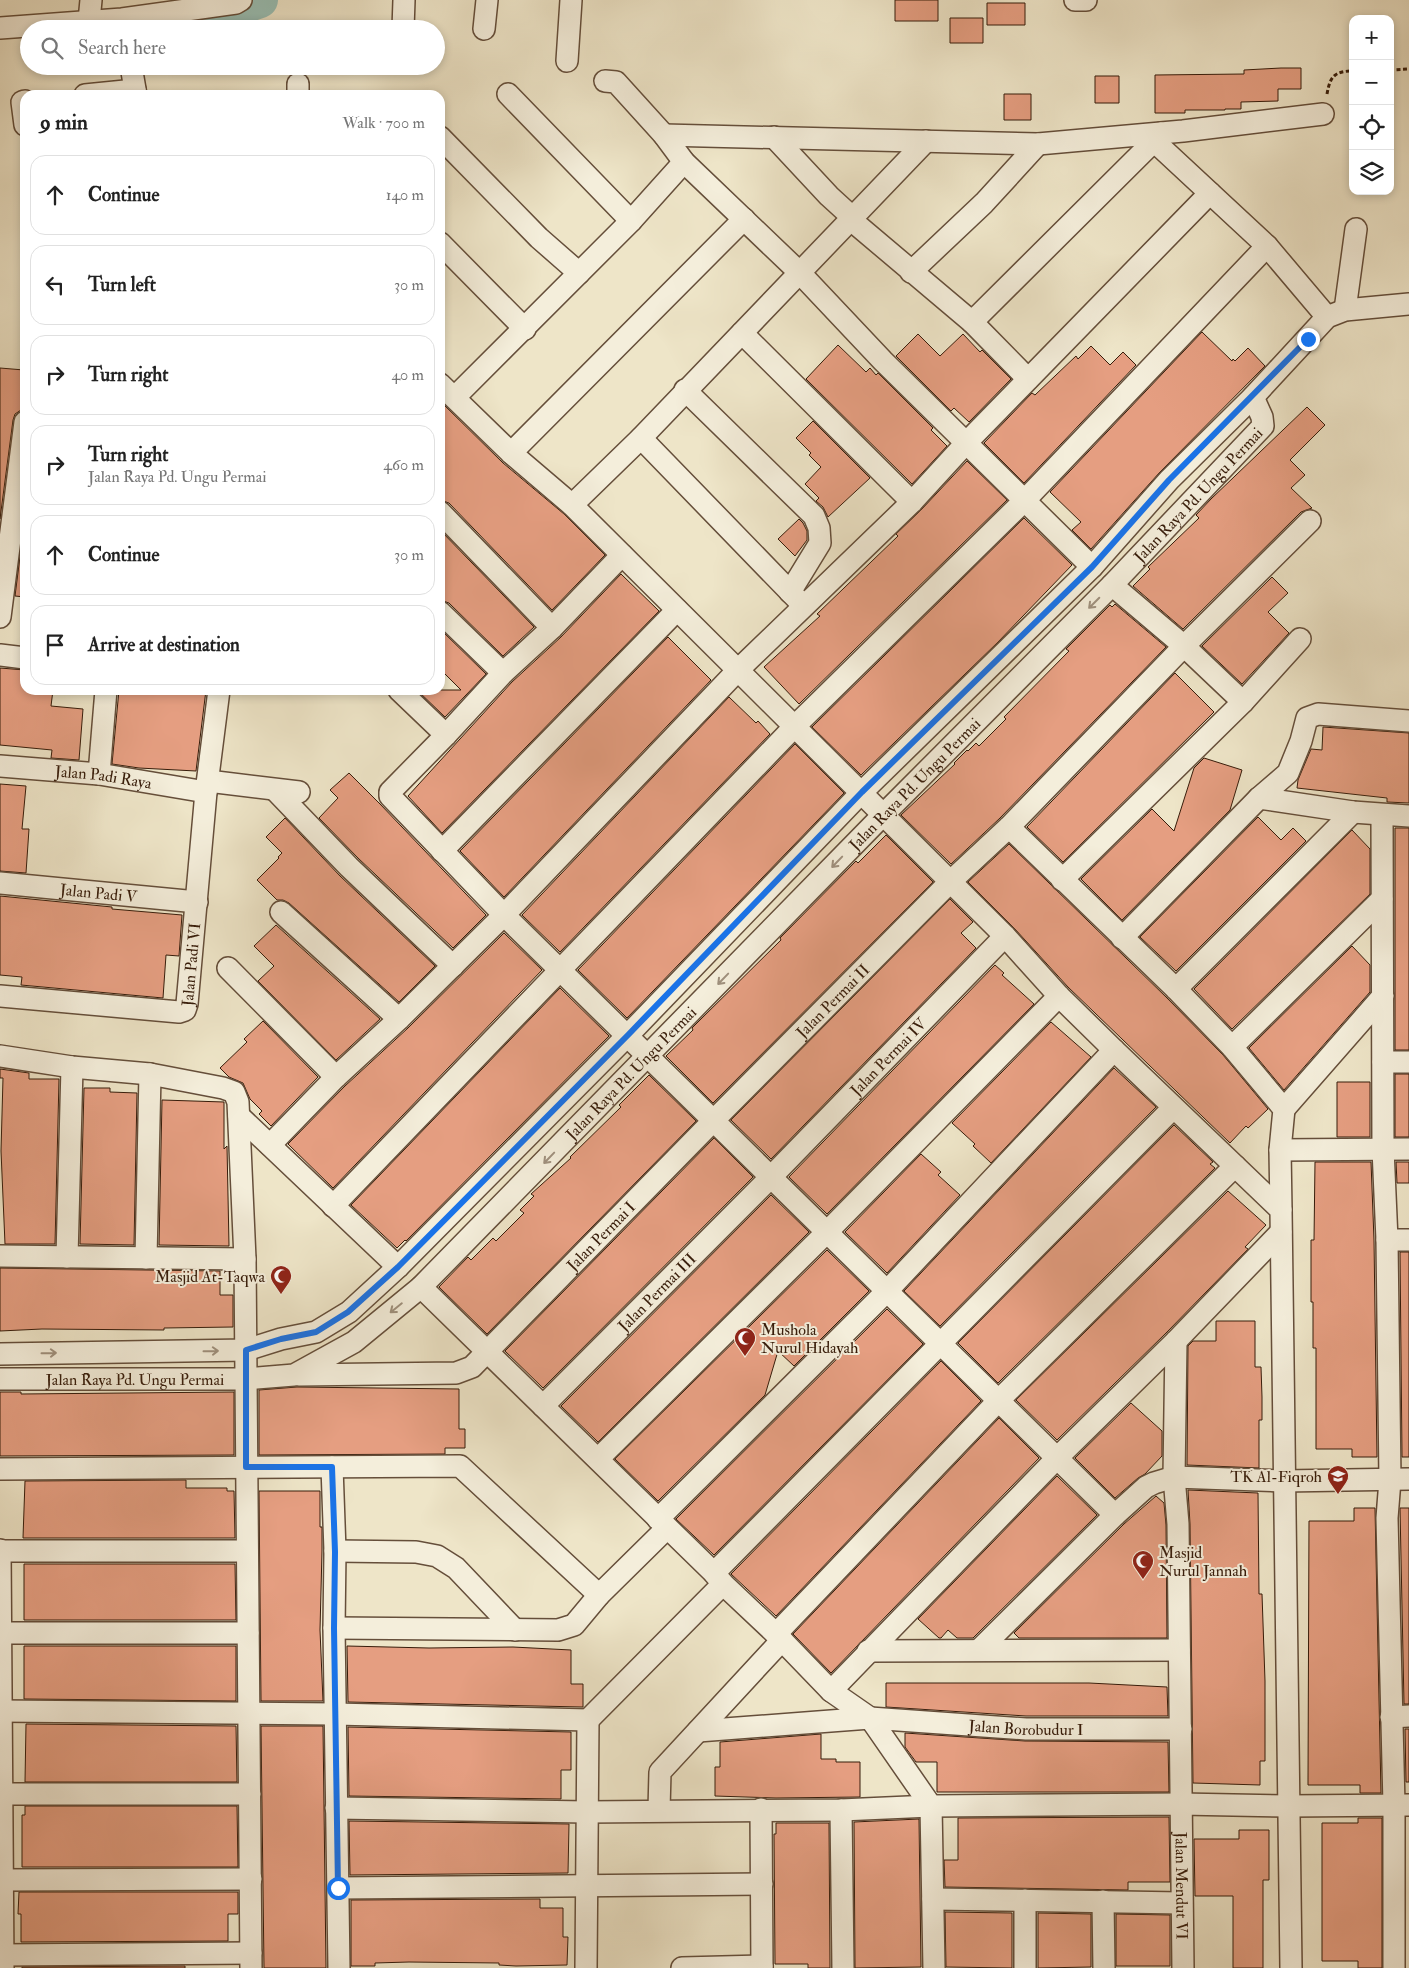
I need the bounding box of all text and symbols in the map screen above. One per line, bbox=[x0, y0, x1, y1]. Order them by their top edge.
map controls bbox=[1349, 15, 1394, 195]
button: + bbox=[1349, 15, 1394, 60]
search box bbox=[20, 20, 445, 75]
icon: search bbox=[38, 34, 66, 62]
text: Search here bbox=[78, 36, 166, 60]
button: − bbox=[1349, 60, 1394, 105]
button: locate bbox=[1349, 105, 1394, 150]
text: 9 min bbox=[40, 109, 88, 136]
text: Walk · 700 m bbox=[342, 113, 425, 133]
button: layers bbox=[1349, 150, 1394, 195]
icon: ahead bbox=[41, 181, 69, 209]
text: Continue bbox=[88, 183, 159, 207]
text: 140 m bbox=[386, 185, 424, 205]
icon: left bbox=[41, 271, 69, 299]
text: Turn left bbox=[88, 273, 156, 297]
text: 30 m bbox=[394, 275, 424, 295]
route end bbox=[1297, 328, 1320, 351]
icon: right bbox=[41, 361, 69, 389]
text: Turn right bbox=[88, 363, 168, 387]
text: 40 m bbox=[391, 365, 424, 385]
street label: Jalan Raya Pd. Ungu Permai bbox=[1129, 424, 1267, 568]
text: Turn right bbox=[88, 443, 168, 467]
icon: right bbox=[41, 451, 69, 479]
text: 460 m bbox=[383, 455, 424, 475]
text: Jalan Raya Pd. Ungu Permai bbox=[88, 467, 267, 487]
icon: ahead bbox=[41, 541, 69, 569]
text: Continue bbox=[88, 543, 159, 567]
text: 30 m bbox=[394, 545, 424, 565]
one-way arrow bbox=[1088, 597, 1100, 610]
icon: arrive bbox=[41, 631, 69, 659]
text: Arrive at destination bbox=[88, 633, 240, 657]
street label: Jalan Raya Pd. Ungu Permai bbox=[844, 714, 985, 856]
street label: Jalan Padi Raya bbox=[53, 761, 154, 794]
one-way arrow bbox=[831, 856, 843, 869]
street label: Jalan Padi V bbox=[58, 880, 139, 907]
street label: Jalan Padi VI bbox=[178, 922, 205, 1008]
street label: Jalan Permai II bbox=[791, 960, 874, 1044]
one-way arrow bbox=[717, 973, 730, 985]
street label: Jalan Raya Pd. Ungu Permai bbox=[561, 1003, 701, 1146]
street label: Jalan Permai IV bbox=[846, 1014, 932, 1102]
one-way arrow bbox=[543, 1151, 555, 1163]
street label: Jalan Permai I bbox=[562, 1197, 640, 1277]
street label: Jalan Permai III bbox=[613, 1249, 701, 1337]
mosque icon: Masjid At-Taqwa bbox=[269, 1264, 293, 1295]
place label: Masjid At-Taqwa bbox=[155, 1267, 265, 1287]
one-way arrow bbox=[389, 1303, 402, 1314]
place label: Mushola Nurul Hidayah bbox=[761, 1320, 859, 1358]
mosque icon: Mushola Nurul Hidayah bbox=[733, 1326, 757, 1357]
one-way arrow bbox=[202, 1346, 219, 1356]
one-way arrow bbox=[40, 1349, 56, 1358]
street label: Jalan Raya Pd. Ungu Permai bbox=[45, 1370, 224, 1391]
school or university icon: TK Al-Fiqroh bbox=[1326, 1464, 1350, 1495]
place label: TK Al-Fiqroh bbox=[1230, 1467, 1323, 1487]
place label: Masjid Nurul Jannah bbox=[1159, 1543, 1248, 1582]
mosque icon: Masjid Nurul Jannah bbox=[1131, 1549, 1155, 1580]
street label: Jalan Borobudur I bbox=[967, 1716, 1084, 1740]
street label: Jalan Mendut VI bbox=[1169, 1831, 1192, 1940]
route start bbox=[327, 1877, 350, 1900]

